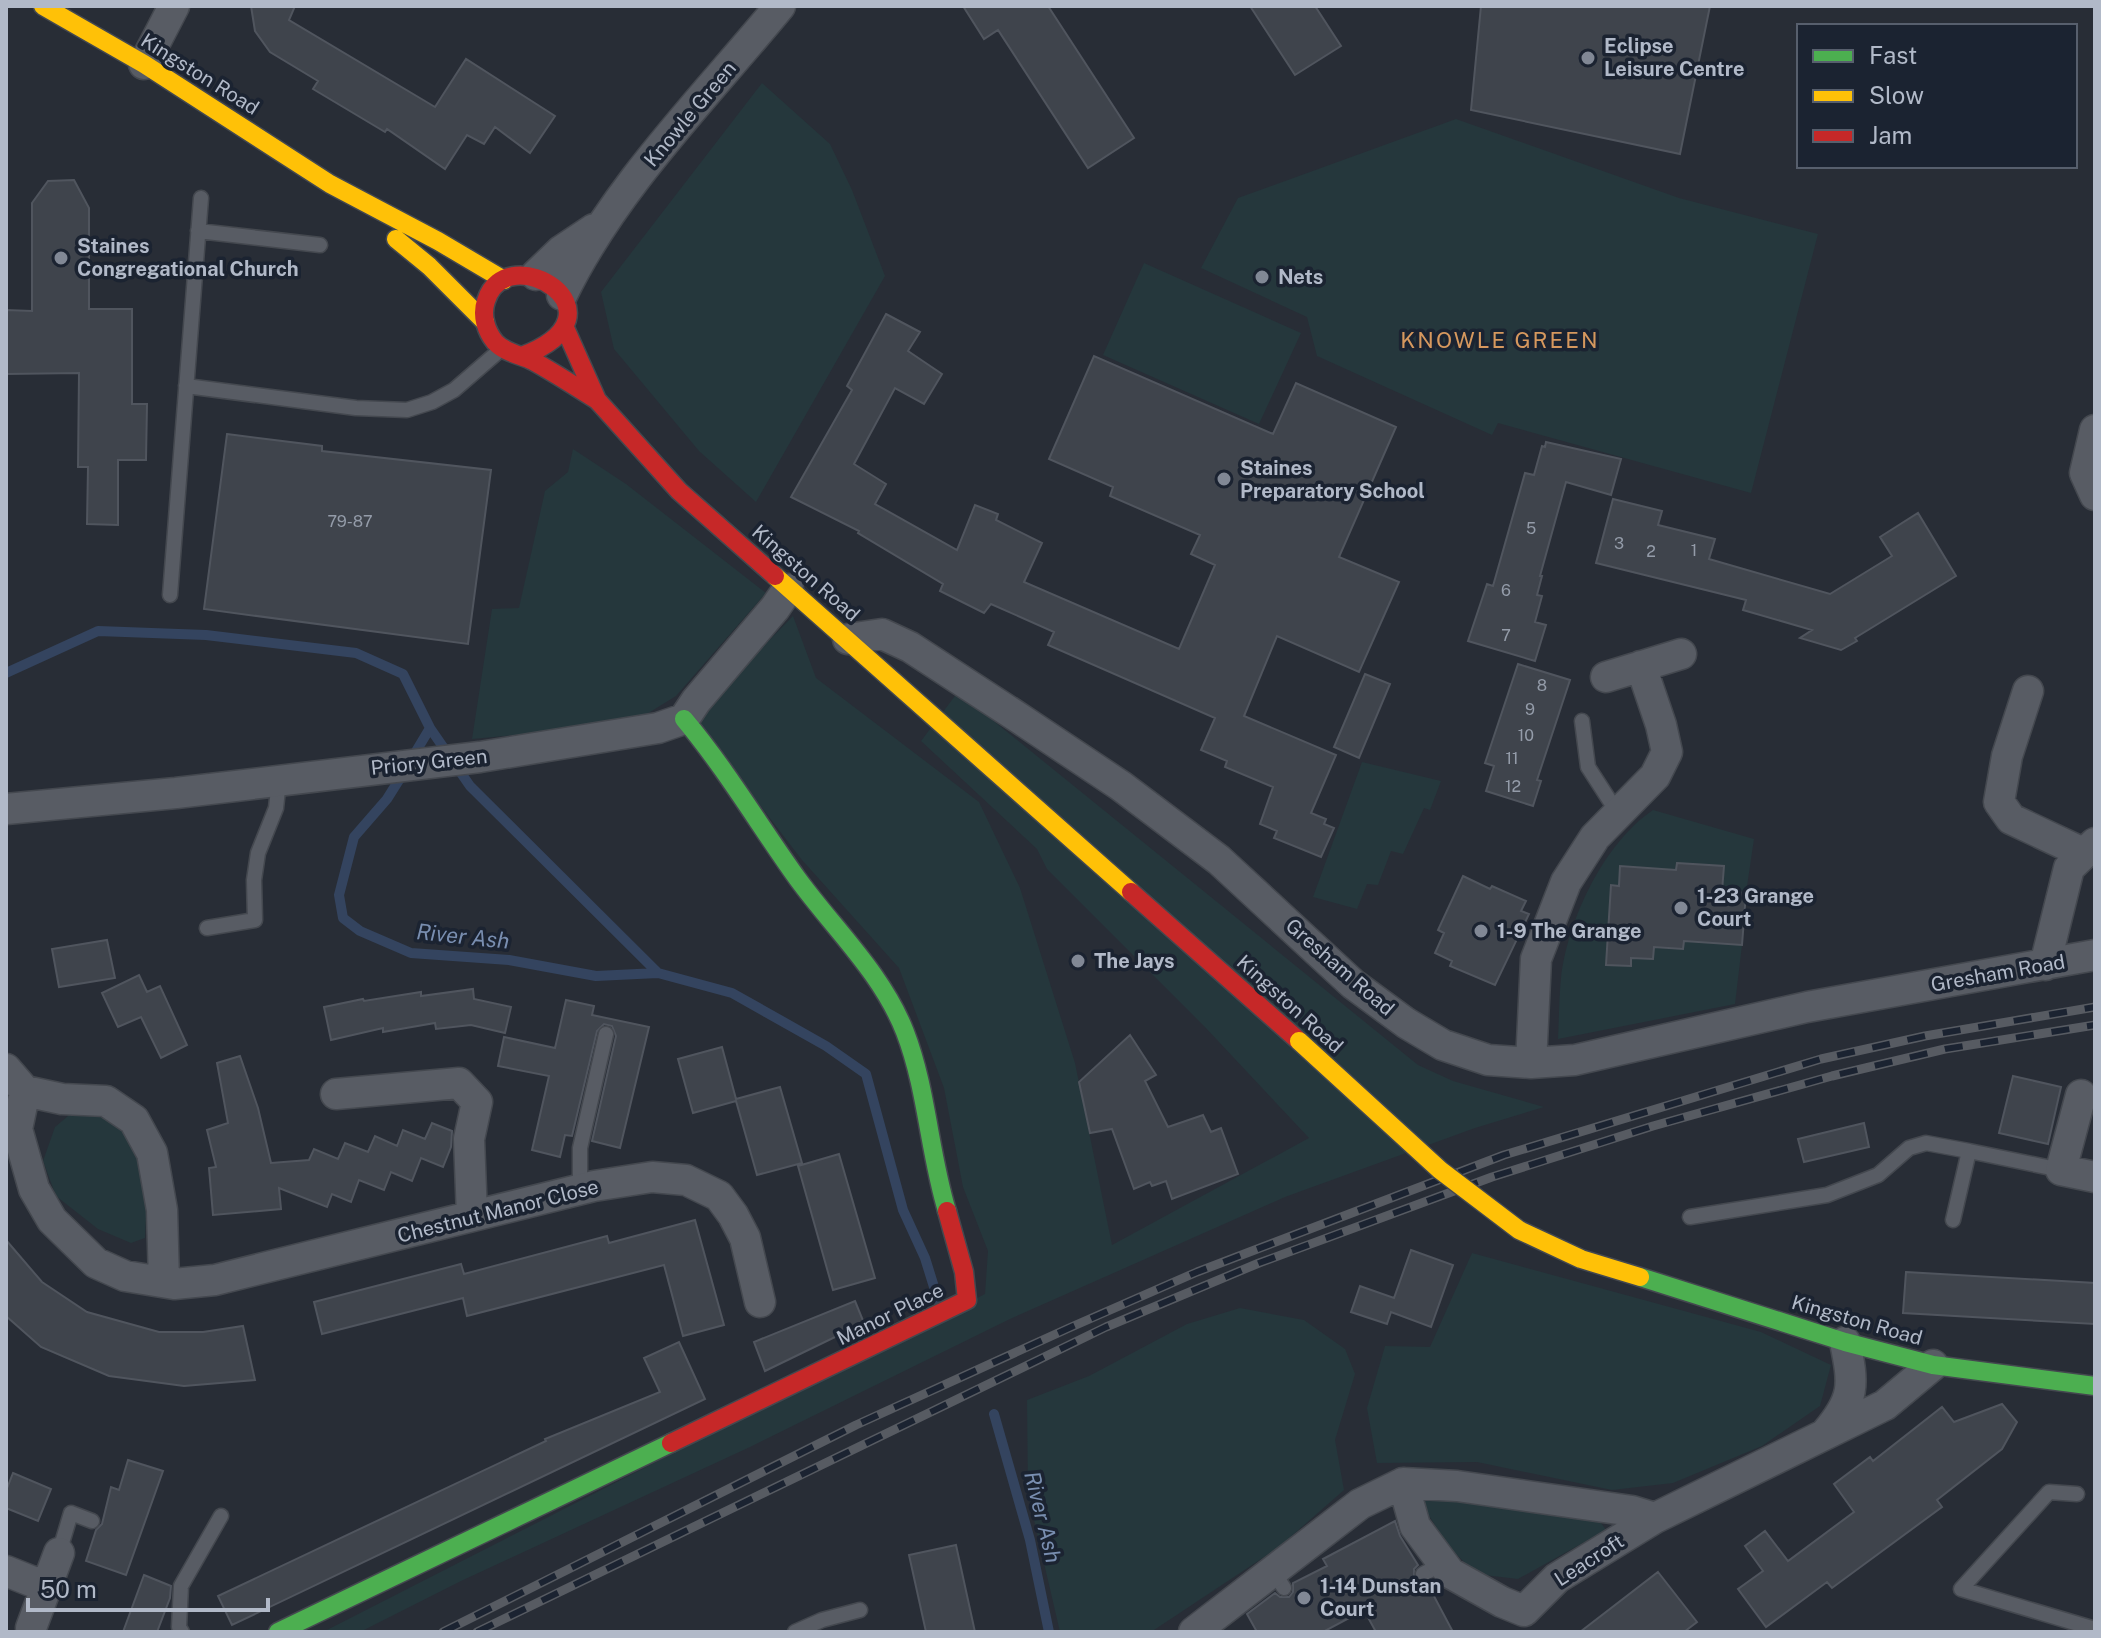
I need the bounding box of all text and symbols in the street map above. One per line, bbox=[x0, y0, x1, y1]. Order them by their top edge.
legend bbox=[1797, 24, 2077, 168]
street label: Kingston Road bbox=[136, 28, 264, 120]
place label: Eclipse Leisure Centre bbox=[1604, 34, 1744, 81]
text: Fast bbox=[1869, 41, 1917, 69]
marker: Eclipse Leisure Centre bbox=[1579, 49, 1597, 67]
street label: Knowle Green bbox=[639, 56, 741, 172]
text: Slow bbox=[1869, 81, 1924, 109]
text: Jam bbox=[1869, 121, 1912, 149]
place label: Staines Congregational Church bbox=[77, 234, 299, 281]
marker: Staines Congregational Church bbox=[52, 249, 70, 267]
place label: Nets bbox=[1278, 265, 1323, 289]
marker: Nets bbox=[1253, 268, 1271, 286]
district label: KNOWLE GREEN bbox=[1400, 327, 1600, 353]
place label: Staines Preparatory School bbox=[1240, 456, 1425, 503]
marker: Staines Preparatory School bbox=[1215, 470, 1233, 488]
house number: 79-87 bbox=[328, 512, 373, 531]
house number: 5 bbox=[1526, 519, 1536, 538]
street label: Kingston Road bbox=[747, 520, 865, 626]
house number: 3 bbox=[1614, 534, 1624, 553]
house number: 1 bbox=[1691, 541, 1697, 560]
house number: 2 bbox=[1646, 542, 1656, 561]
house number: 6 bbox=[1501, 581, 1511, 600]
house number: 7 bbox=[1501, 626, 1511, 645]
house number: 8 bbox=[1537, 676, 1547, 695]
house number: 9 bbox=[1525, 700, 1535, 719]
house number: 10 bbox=[1518, 726, 1534, 745]
street label: Priory Green bbox=[370, 744, 488, 780]
house number: 11 bbox=[1505, 749, 1519, 768]
house number: 12 bbox=[1505, 777, 1521, 796]
place label: 1-23 Grange Court bbox=[1697, 884, 1814, 931]
marker: 1-23 Grange Court bbox=[1672, 899, 1690, 917]
street label: Gresham Road bbox=[1281, 913, 1399, 1021]
water label: River Ash bbox=[415, 918, 511, 954]
place label: 1-9 The Grange bbox=[1497, 919, 1641, 943]
marker: 1-9 The Grange bbox=[1472, 922, 1490, 940]
place label: The Jays bbox=[1094, 949, 1175, 973]
street label: Gresham Road bbox=[1929, 949, 2067, 997]
street label: Kingston Road bbox=[1232, 950, 1348, 1058]
marker: The Jays bbox=[1069, 952, 1087, 970]
street label: Chestnut Manor Close bbox=[395, 1174, 601, 1248]
street label: Manor Place bbox=[833, 1278, 947, 1350]
street label: Kingston Road bbox=[1789, 1290, 1925, 1350]
water label: River Ash bbox=[1019, 1469, 1067, 1565]
street label: Leacroft bbox=[1550, 1529, 1628, 1591]
scale bar bbox=[28, 1562, 268, 1612]
place label: 1-14 Dunstan Court bbox=[1320, 1574, 1441, 1621]
text: 50 m bbox=[40, 1575, 97, 1603]
marker: 1-14 Dunstan Court bbox=[1295, 1589, 1313, 1607]

